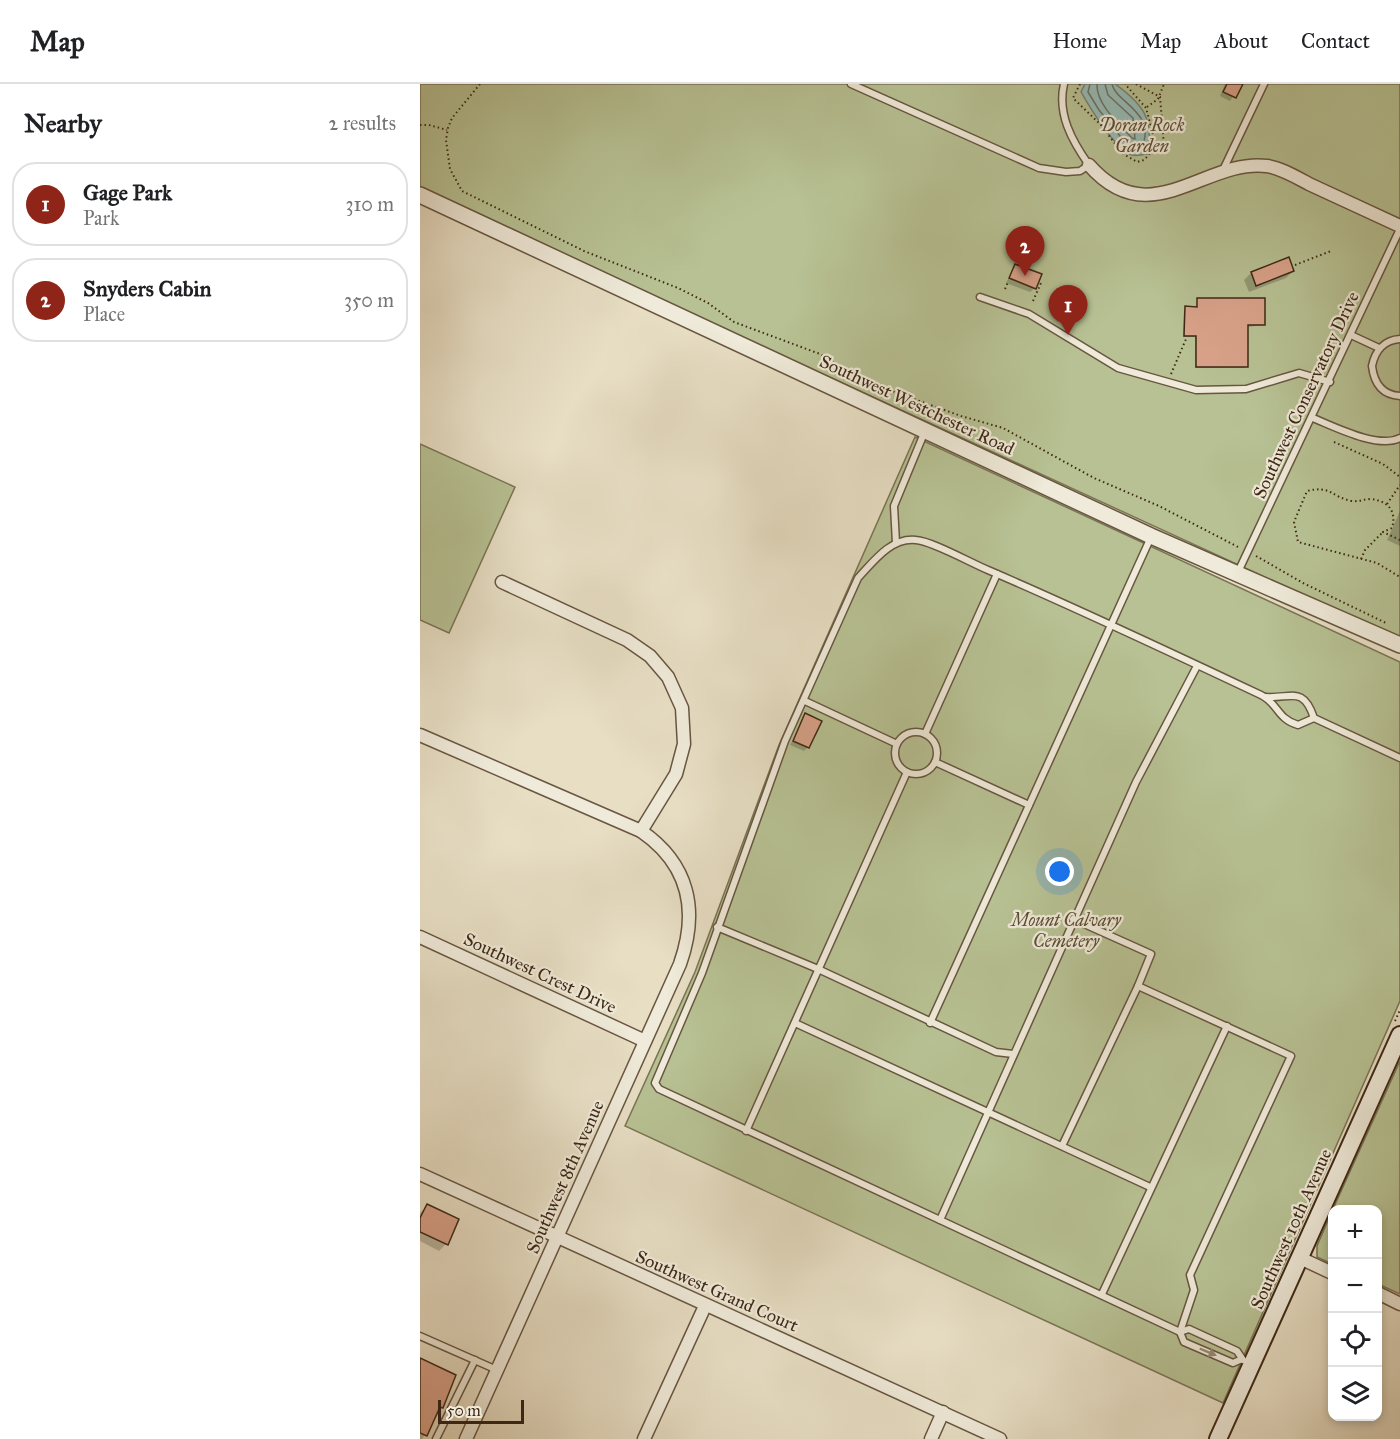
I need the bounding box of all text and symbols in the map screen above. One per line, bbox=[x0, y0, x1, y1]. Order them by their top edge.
text: Map bbox=[30, 24, 85, 59]
text: Home bbox=[1052, 28, 1107, 54]
text: Map bbox=[1140, 28, 1181, 54]
text: About bbox=[1214, 28, 1268, 54]
text: Contact bbox=[1301, 28, 1370, 54]
text: Nearby bbox=[24, 107, 102, 139]
text: 2 results bbox=[328, 111, 396, 135]
park label: Doran Rock Garden bbox=[1100, 114, 1184, 157]
text: Gage Park bbox=[83, 179, 172, 206]
text: 1 bbox=[42, 192, 49, 216]
text: 310 m bbox=[345, 192, 394, 216]
text: Park bbox=[83, 206, 119, 230]
pin: 2 bbox=[1006, 226, 1044, 276]
text: Snyders Cabin bbox=[83, 275, 211, 302]
pin: 1 bbox=[1048, 286, 1088, 335]
text: 2 bbox=[41, 288, 50, 312]
text: 350 m bbox=[344, 288, 394, 312]
street label: Southwest Conservatory Drive bbox=[1248, 288, 1364, 502]
text: Place bbox=[83, 302, 125, 326]
street label: Southwest Westchester Road bbox=[816, 350, 1018, 460]
your location bbox=[1045, 857, 1074, 886]
park label: Mount Calvary Cemetery bbox=[1009, 909, 1122, 952]
street label: Southwest Crest Drive bbox=[460, 928, 620, 1018]
street label: Southwest 8th Avenue bbox=[521, 1097, 609, 1257]
street label: Southwest 10th Avenue bbox=[1246, 1145, 1336, 1313]
map controls bbox=[1328, 1205, 1382, 1421]
button: + bbox=[1328, 1205, 1382, 1259]
street label: Southwest Grand Court bbox=[632, 1245, 802, 1337]
button: − bbox=[1328, 1259, 1382, 1313]
button: locate bbox=[1328, 1313, 1382, 1367]
one-way arrow bbox=[1199, 1348, 1217, 1357]
button: layers bbox=[1328, 1367, 1382, 1421]
scale bar bbox=[438, 1397, 524, 1424]
text: 50 m bbox=[447, 1401, 481, 1420]

